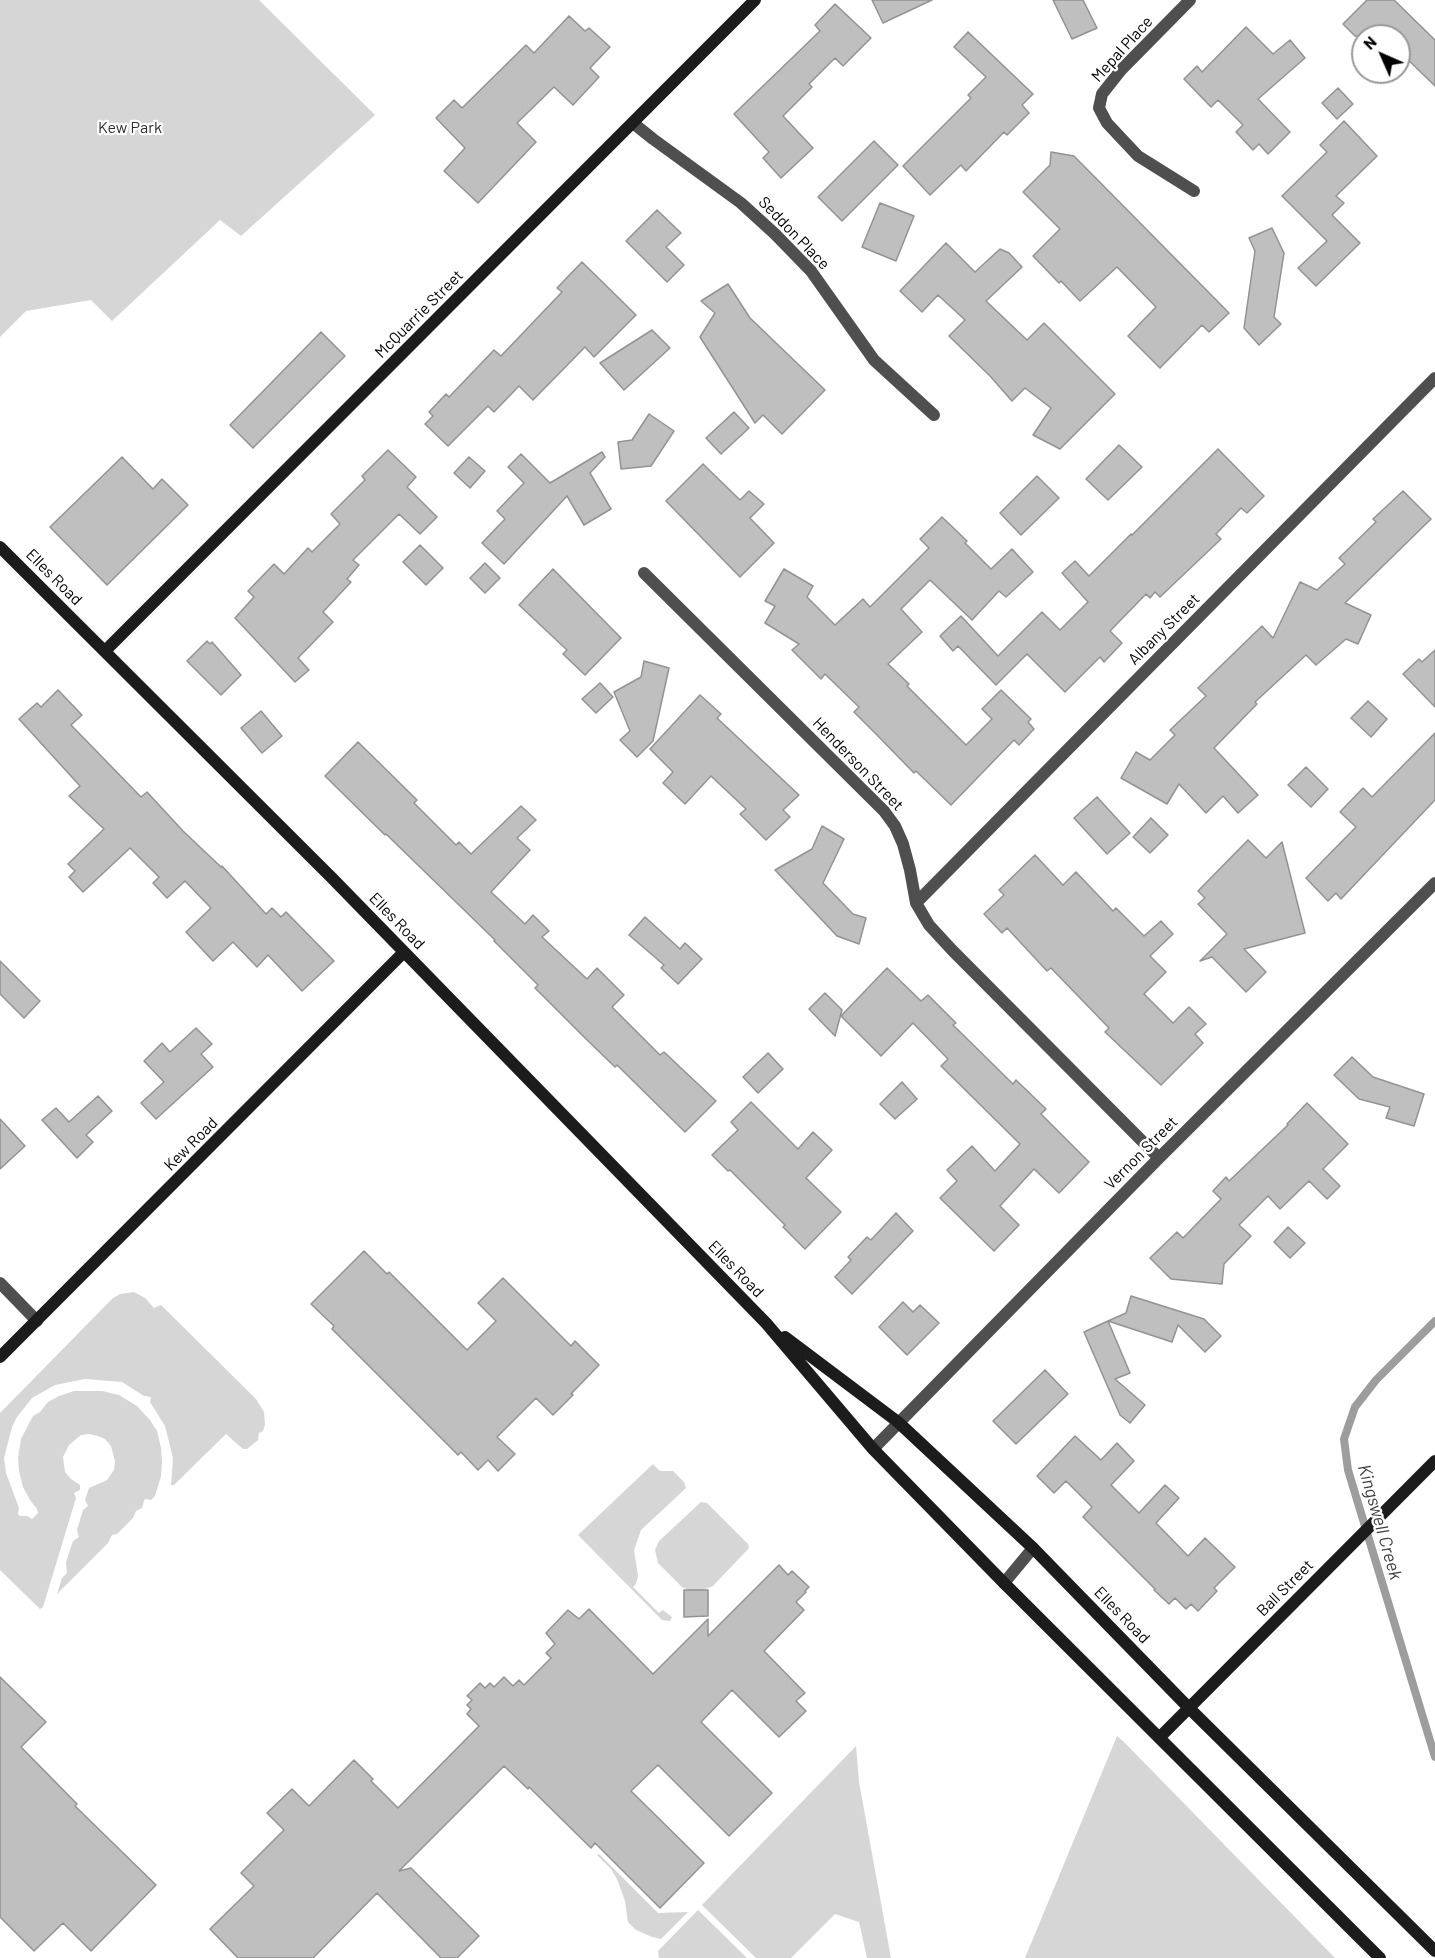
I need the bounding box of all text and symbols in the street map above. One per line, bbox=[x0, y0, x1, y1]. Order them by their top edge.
street label: Mepal Place bbox=[1087, 12, 1157, 86]
north arrow bbox=[1351, 24, 1411, 84]
text: N bbox=[1359, 32, 1380, 53]
park label: Kew Park bbox=[98, 118, 162, 138]
street label: Seddon Place bbox=[754, 193, 834, 273]
street label: McQuarrie Street bbox=[371, 266, 467, 362]
street label: Elles Road bbox=[22, 545, 86, 609]
street label: Albany Street bbox=[1124, 589, 1204, 669]
street label: Henderson Street bbox=[809, 713, 907, 815]
street label: Elles Road bbox=[365, 889, 429, 953]
street label: Vernon Street bbox=[1100, 1112, 1182, 1194]
street label: Kew Road bbox=[160, 1113, 222, 1175]
street label: Elles Road bbox=[704, 1237, 768, 1301]
water label: Kingswell Creek bbox=[1353, 1462, 1407, 1582]
street label: Ball Street bbox=[1253, 1556, 1317, 1620]
street label: Elles Road bbox=[1090, 1583, 1154, 1647]

